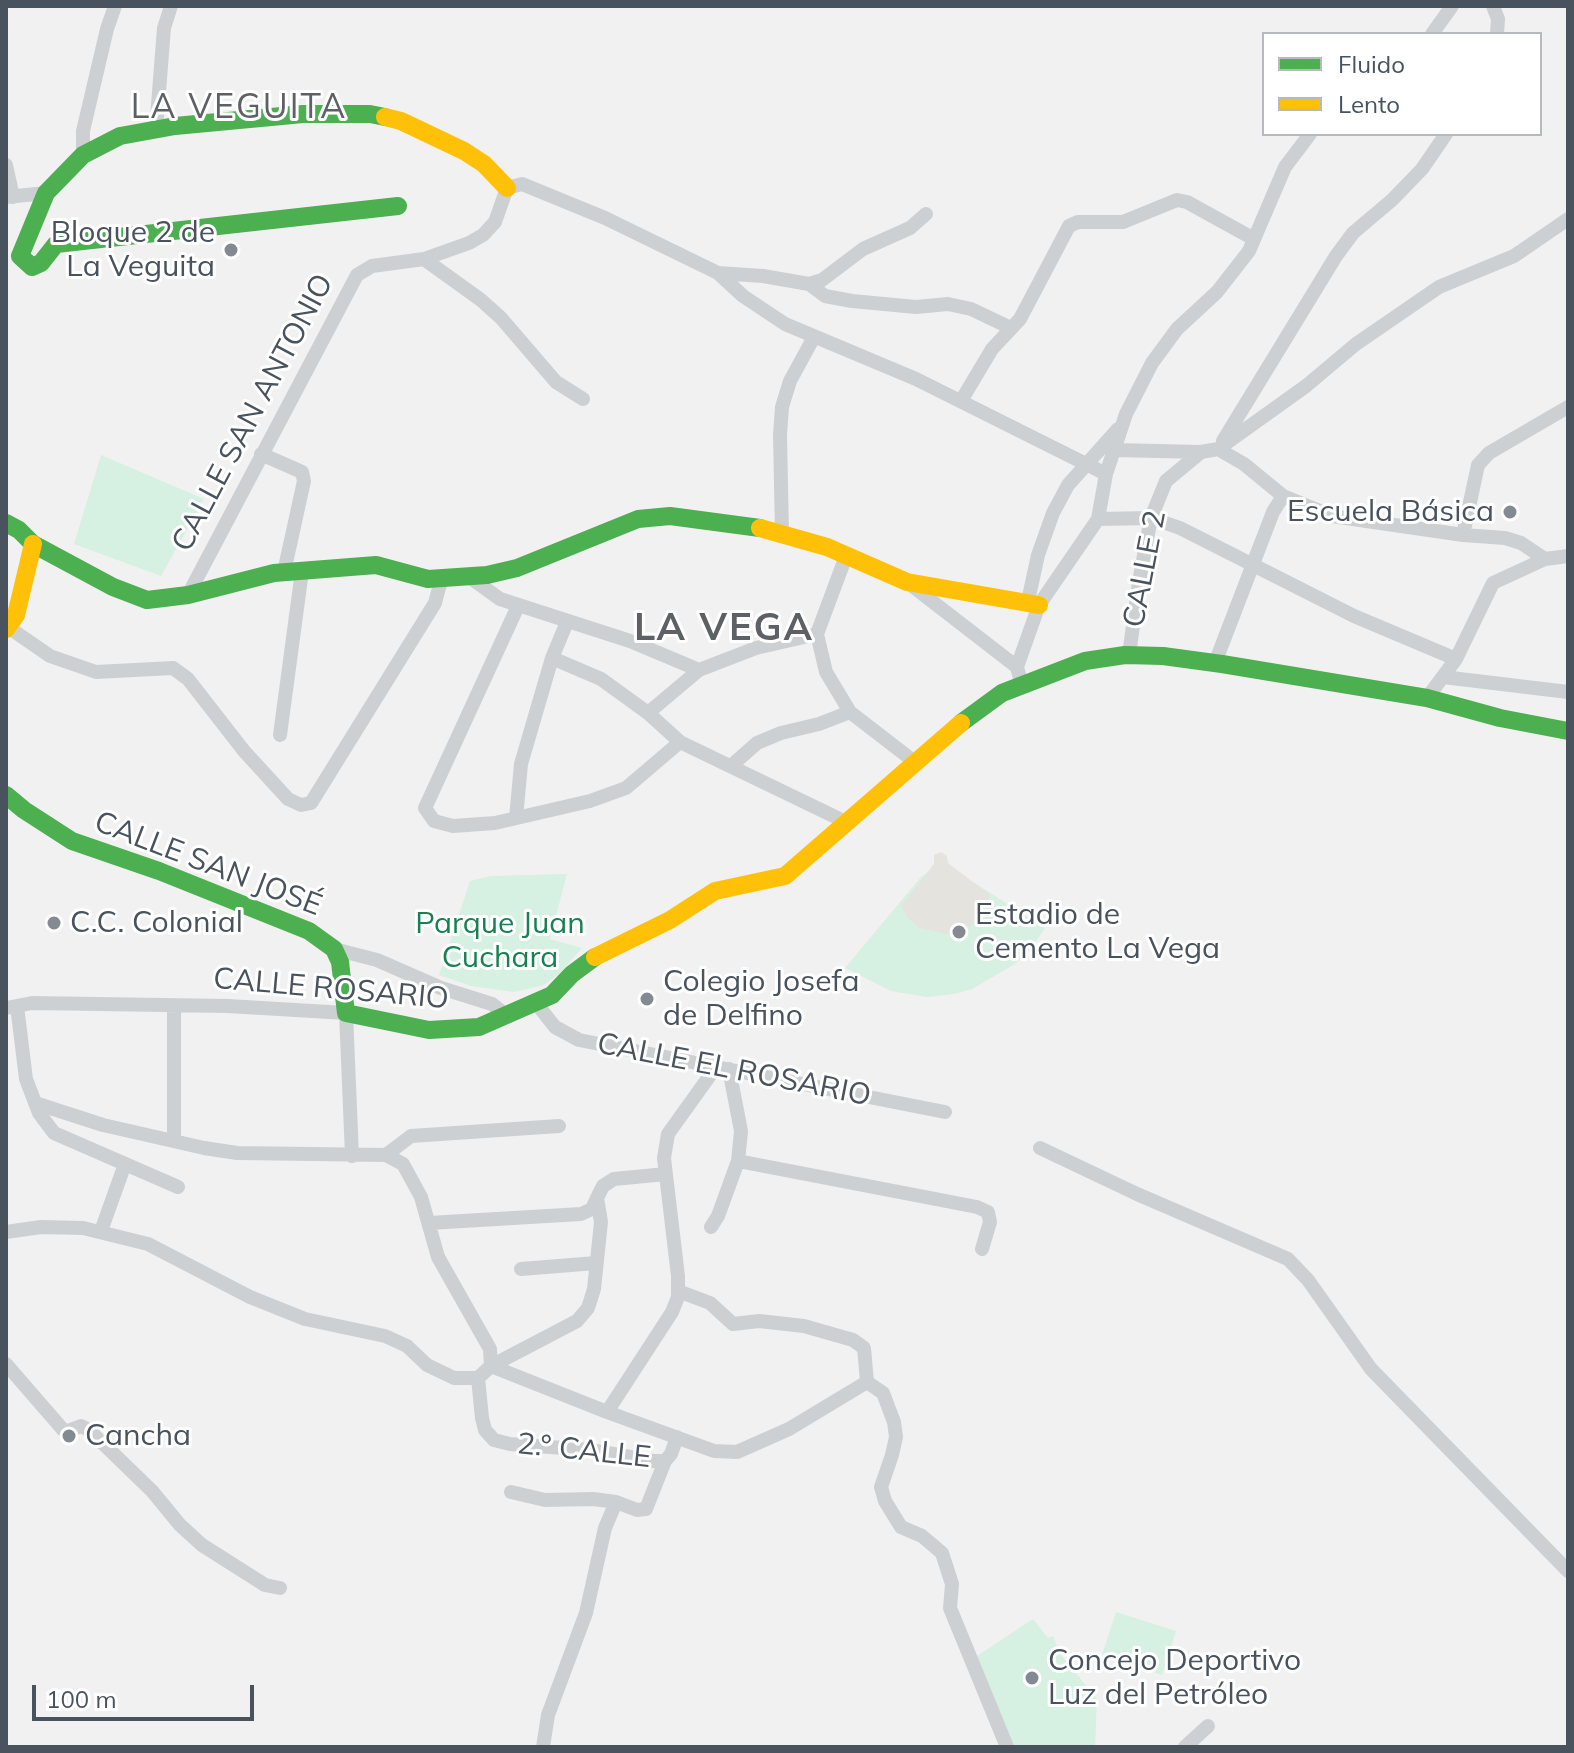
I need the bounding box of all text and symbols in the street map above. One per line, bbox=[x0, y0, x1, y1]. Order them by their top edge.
legend bbox=[1262, 32, 1542, 136]
text: Fluido bbox=[1338, 49, 1405, 79]
district label: LA VEGUITA bbox=[131, 88, 347, 128]
text: Lento bbox=[1338, 89, 1400, 119]
place label: Bloque 2 de La Veguita bbox=[51, 215, 215, 286]
marker: Bloque 2 de La Veguita bbox=[222, 241, 240, 259]
street label: CALLE SAN ANTONIO bbox=[165, 268, 341, 558]
place label: Escuela Básica bbox=[1287, 494, 1494, 530]
marker: Escuela Básica bbox=[1501, 503, 1519, 521]
street label: CALLE 2 bbox=[1116, 508, 1174, 630]
district label: LA VEGA bbox=[634, 606, 814, 652]
street label: CALLE SAN JOSÉ bbox=[89, 804, 327, 924]
place label: Estadio de Cemento La Vega bbox=[975, 897, 1220, 968]
place label: C.C. Colonial bbox=[70, 905, 243, 941]
park label: Parque Juan Cuchara bbox=[415, 906, 585, 976]
marker: C.C. Colonial bbox=[45, 914, 63, 932]
marker: Estadio de Cemento La Vega bbox=[950, 923, 968, 941]
street label: CALLE ROSARIO bbox=[212, 961, 450, 1017]
place label: Colegio Josefa de Delfino bbox=[663, 964, 859, 1034]
marker: Colegio Josefa de Delfino bbox=[638, 990, 656, 1008]
street label: CALLE EL ROSARIO bbox=[594, 1026, 874, 1114]
place label: Cancha bbox=[85, 1418, 191, 1454]
street label: 2.° CALLE bbox=[515, 1426, 653, 1476]
marker: Cancha bbox=[60, 1427, 78, 1445]
place label: Concejo Deportivo Luz del Petróleo bbox=[1048, 1643, 1301, 1714]
scale bar bbox=[36, 1669, 258, 1719]
marker: Concejo Deportivo Luz del Petróleo bbox=[1023, 1669, 1041, 1687]
text: 100 m bbox=[46, 1684, 117, 1714]

